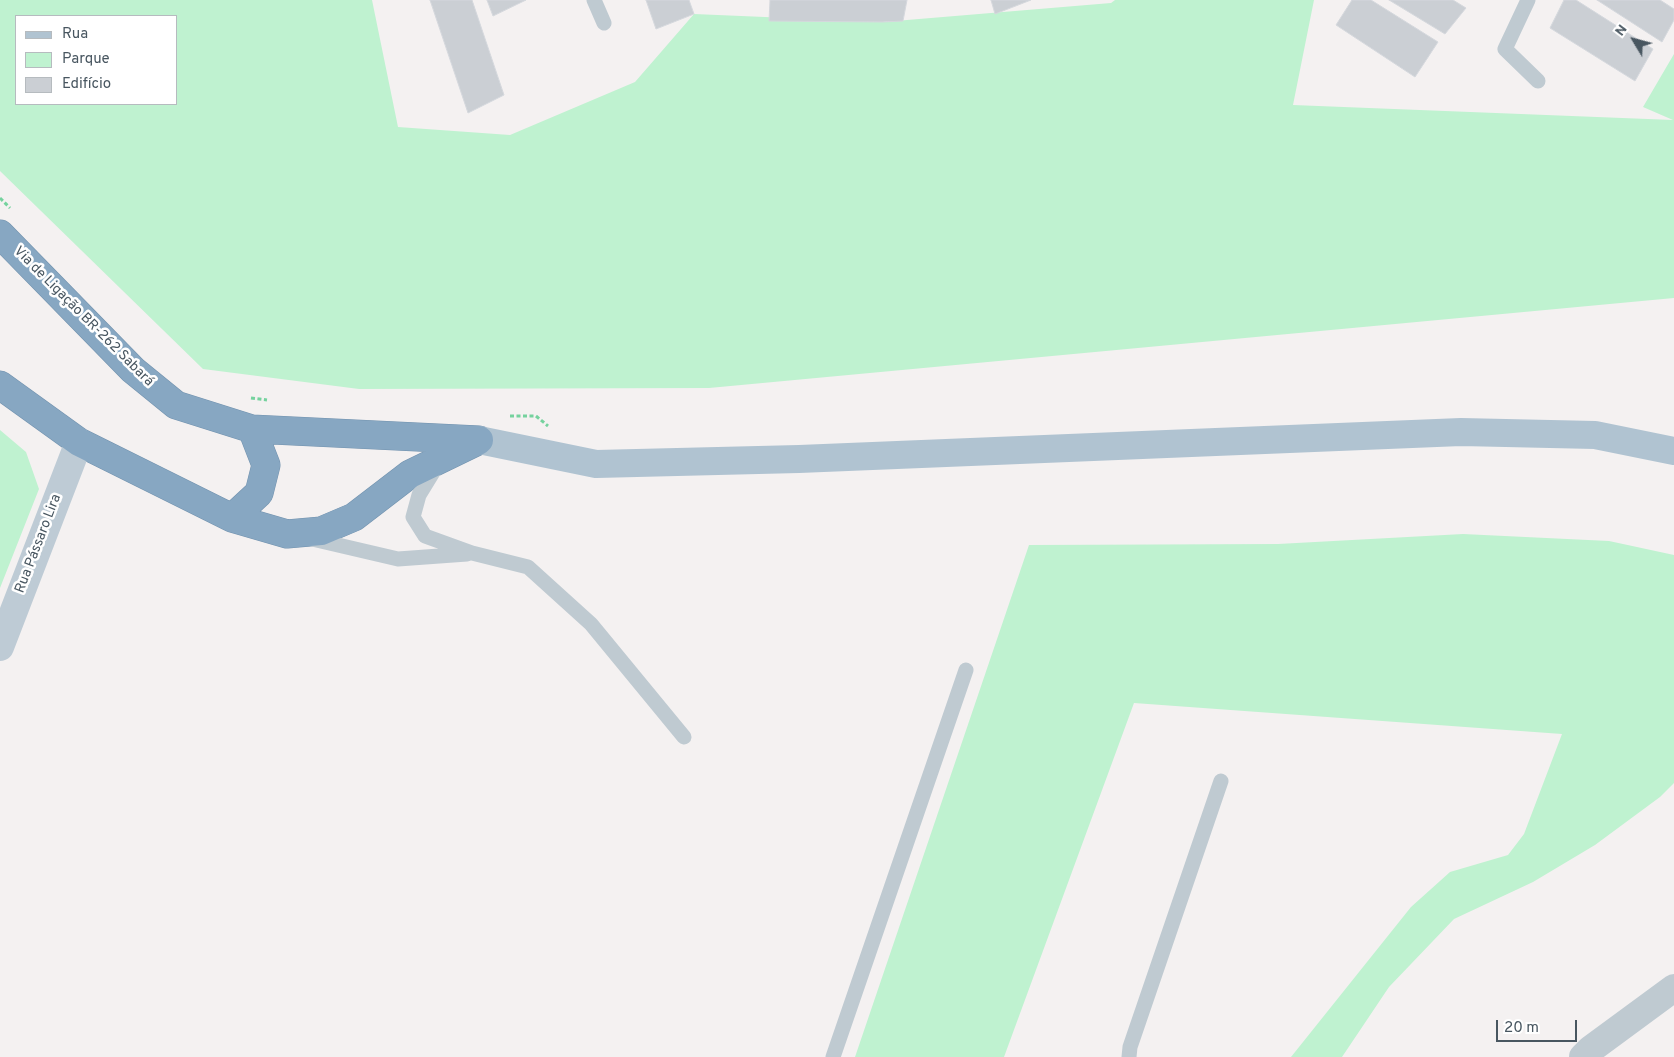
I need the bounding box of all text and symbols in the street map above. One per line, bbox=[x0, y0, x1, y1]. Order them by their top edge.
legend bbox=[15, 15, 178, 105]
north arrow bbox=[1609, 15, 1659, 65]
text: N bbox=[1612, 22, 1631, 40]
text: Rua bbox=[62, 25, 88, 44]
text: Parque bbox=[62, 50, 110, 69]
text: Edifício bbox=[62, 75, 111, 94]
street label: Via de Ligação BR-262 Sabará bbox=[9, 243, 157, 391]
street label: Rua Pássaro Lira bbox=[12, 492, 66, 596]
scale bar bbox=[1499, 1010, 1580, 1042]
text: 20 m bbox=[1504, 1019, 1539, 1038]

